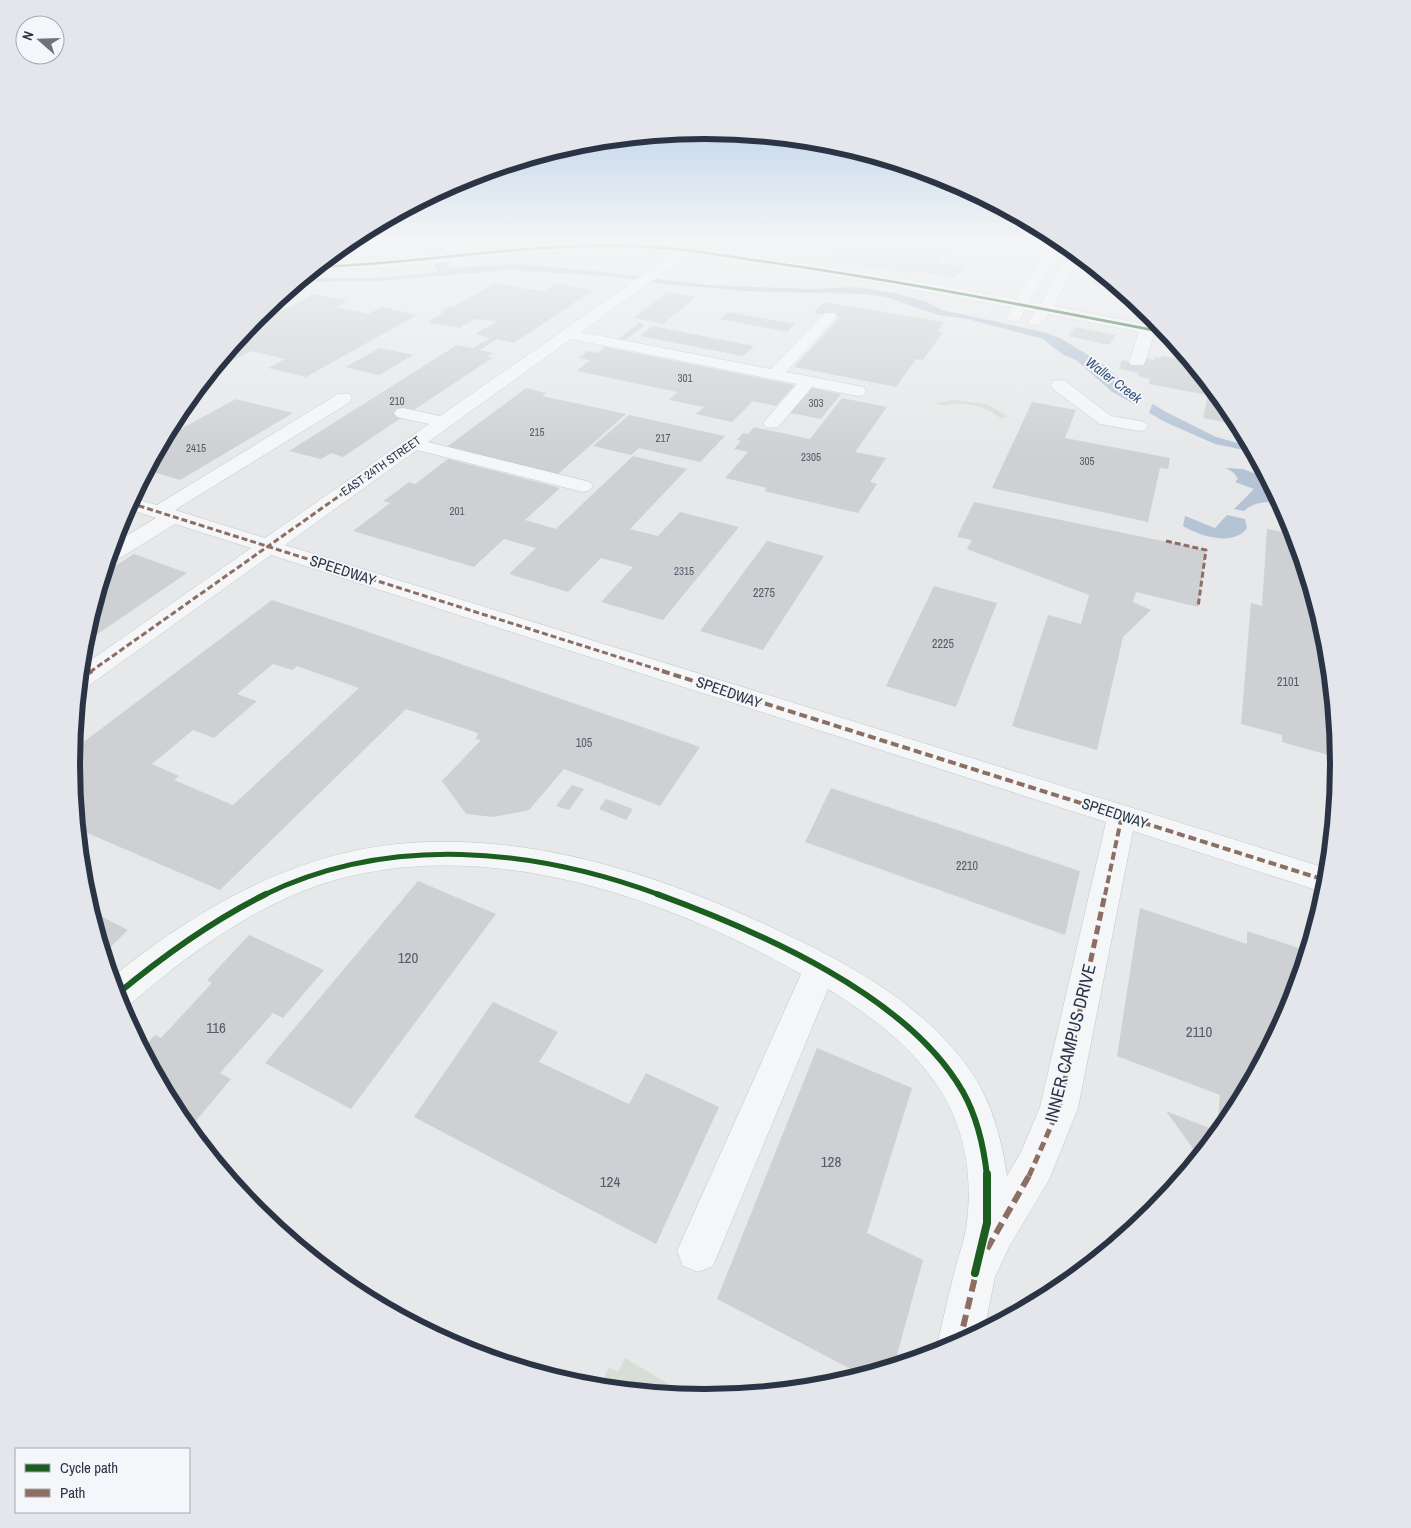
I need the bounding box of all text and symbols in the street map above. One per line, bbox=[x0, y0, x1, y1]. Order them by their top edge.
north arrow bbox=[15, 15, 65, 65]
text: N bbox=[18, 29, 38, 43]
water label: Waller Creek bbox=[1082, 353, 1147, 408]
house number: 301 bbox=[677, 371, 693, 385]
house number: 210 bbox=[389, 394, 405, 408]
house number: 303 bbox=[808, 396, 824, 410]
house number: 215 bbox=[529, 425, 545, 439]
house number: 217 bbox=[655, 431, 671, 445]
street label: EAST 24TH STREET bbox=[338, 433, 424, 499]
house number: 2415 bbox=[186, 441, 206, 455]
house number: 2305 bbox=[801, 450, 821, 464]
house number: 305 bbox=[1079, 454, 1095, 468]
house number: 201 bbox=[449, 504, 465, 518]
street label: SPEEDWAY bbox=[307, 549, 380, 591]
house number: 2315 bbox=[674, 564, 694, 578]
house number: 2275 bbox=[753, 585, 775, 601]
house number: 2225 bbox=[932, 636, 954, 652]
street label: SPEEDWAY bbox=[693, 671, 765, 713]
house number: 2101 bbox=[1277, 674, 1299, 690]
house number: 105 bbox=[576, 735, 593, 751]
street label: SPEEDWAY bbox=[1079, 792, 1152, 834]
house number: 2210 bbox=[956, 858, 978, 874]
house number: 120 bbox=[398, 947, 418, 968]
street label: INNER CAMPUS DRIVE bbox=[1038, 961, 1102, 1125]
house number: 116 bbox=[206, 1017, 226, 1038]
house number: 2110 bbox=[1186, 1021, 1212, 1042]
house number: 128 bbox=[821, 1151, 841, 1172]
house number: 124 bbox=[600, 1171, 620, 1192]
legend bbox=[15, 1448, 190, 1513]
text: Cycle path bbox=[60, 1457, 118, 1478]
text: Path bbox=[60, 1482, 85, 1503]

